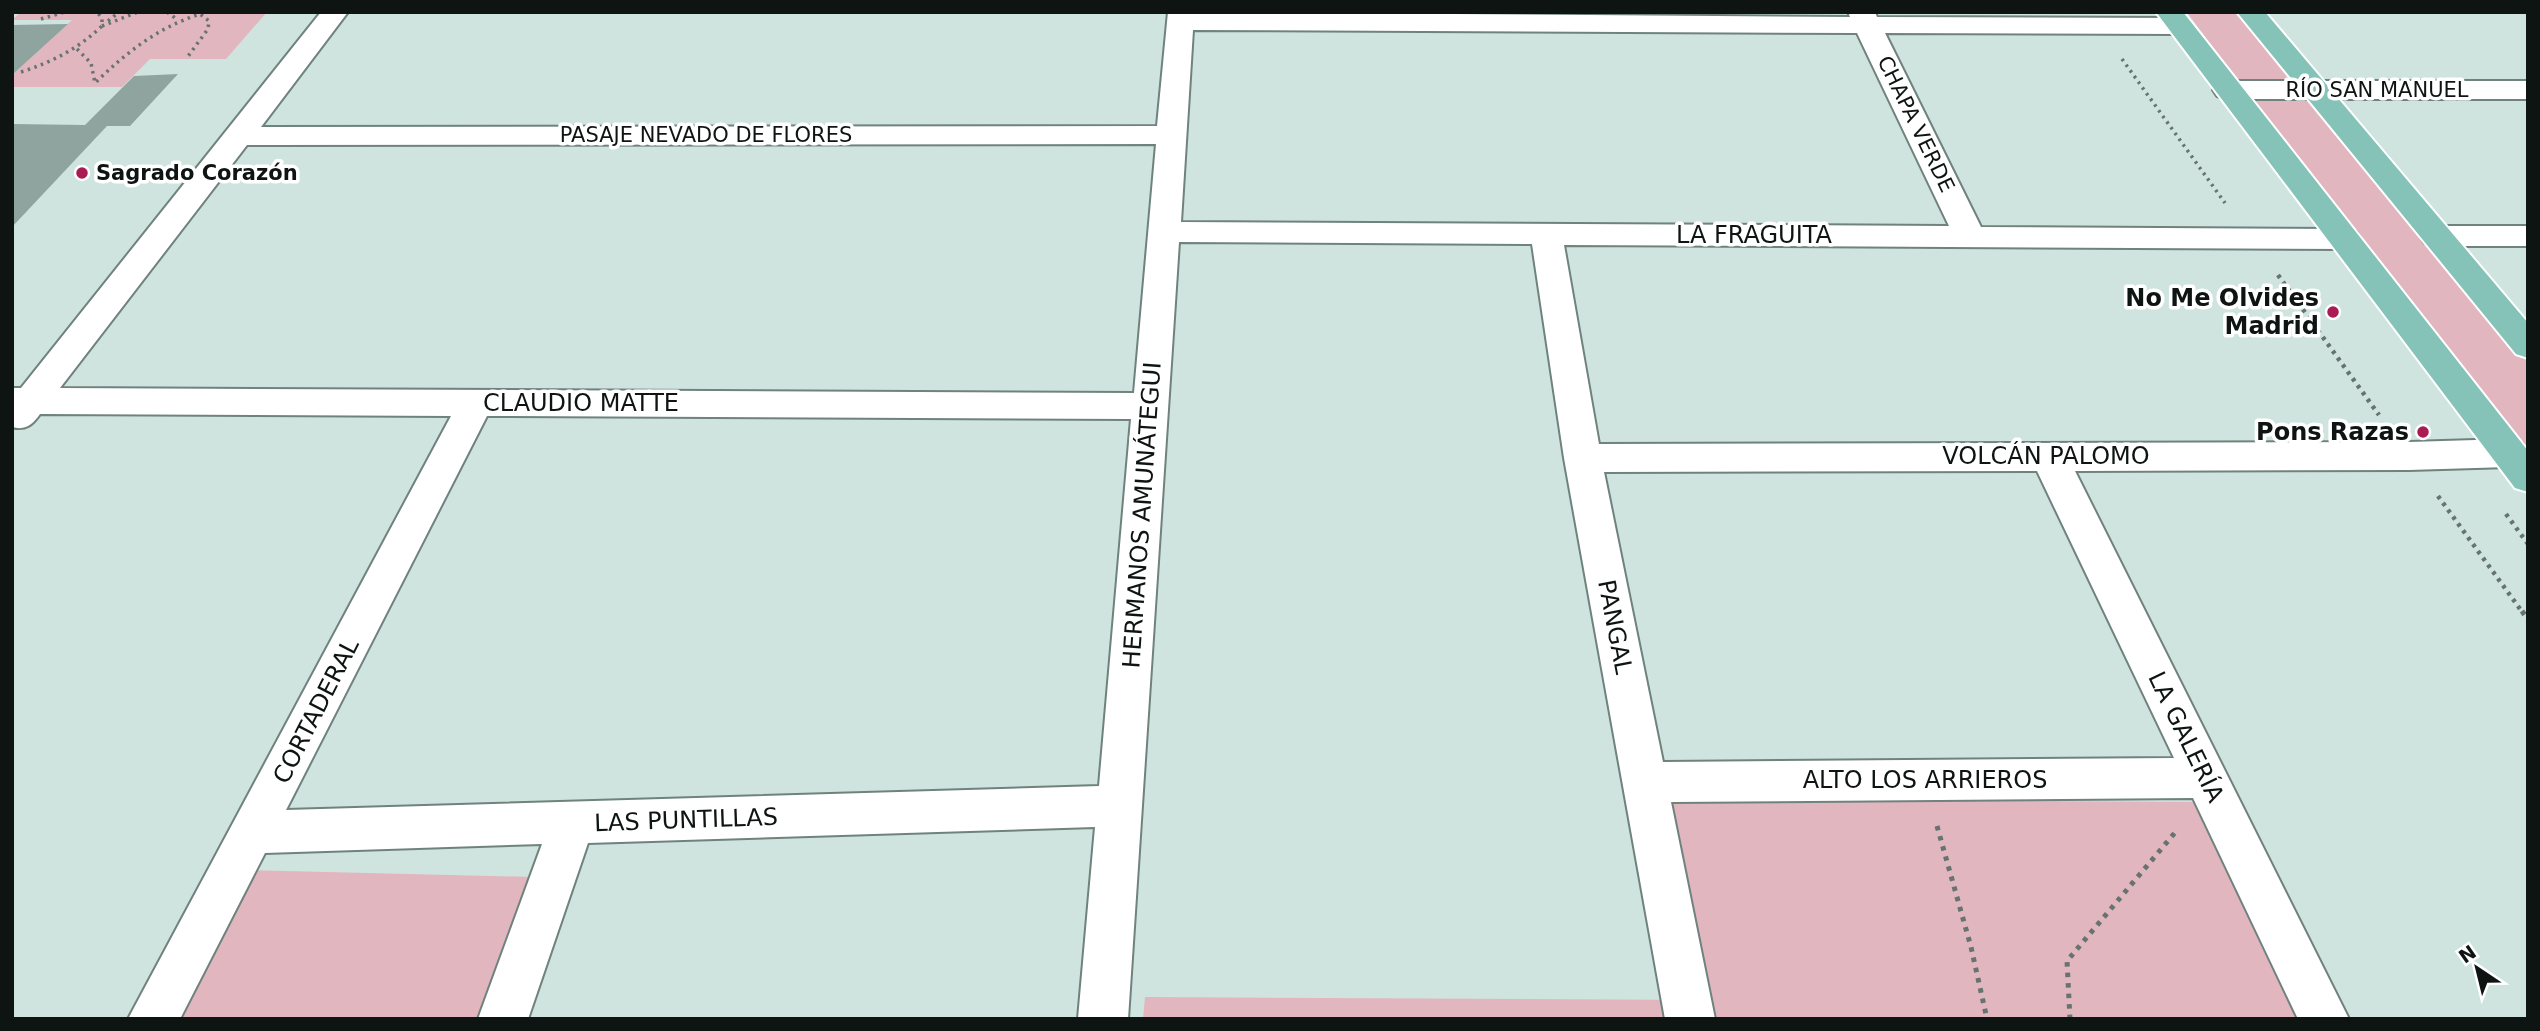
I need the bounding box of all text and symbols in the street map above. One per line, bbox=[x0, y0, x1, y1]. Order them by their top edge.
street label: CHAPA VERDE bbox=[1873, 52, 1959, 196]
street label: RÍO SAN MANUEL bbox=[2286, 77, 2469, 102]
street label: PASAJE NEVADO DE FLORES bbox=[560, 123, 852, 147]
place label: Sagrado Corazón bbox=[96, 161, 298, 185]
marker: Sagrado Corazón bbox=[74, 165, 90, 181]
street label: LA FRAGUITA bbox=[1676, 221, 1833, 249]
place label: No Me Olvides Madrid bbox=[2125, 284, 2319, 340]
marker: No Me Olvides Madrid bbox=[2325, 304, 2341, 320]
street label: HERMANOS AMUNÁTEGUI bbox=[1116, 361, 1167, 669]
street label: CLAUDIO MATTE bbox=[483, 389, 679, 417]
place label: Pons Razas bbox=[2256, 418, 2409, 446]
marker: Pons Razas bbox=[2415, 424, 2431, 440]
street label: VOLCÁN PALOMO bbox=[1942, 441, 2150, 470]
street label: PANGAL bbox=[1592, 577, 1638, 677]
street label: CORTADERAL bbox=[267, 633, 365, 788]
street label: LA GALERÍA bbox=[2142, 667, 2231, 807]
street label: ALTO LOS ARRIEROS bbox=[1803, 766, 2047, 794]
street label: LAS PUNTILLAS bbox=[594, 803, 778, 837]
north arrow bbox=[2442, 933, 2512, 1003]
text: N bbox=[2454, 941, 2480, 968]

